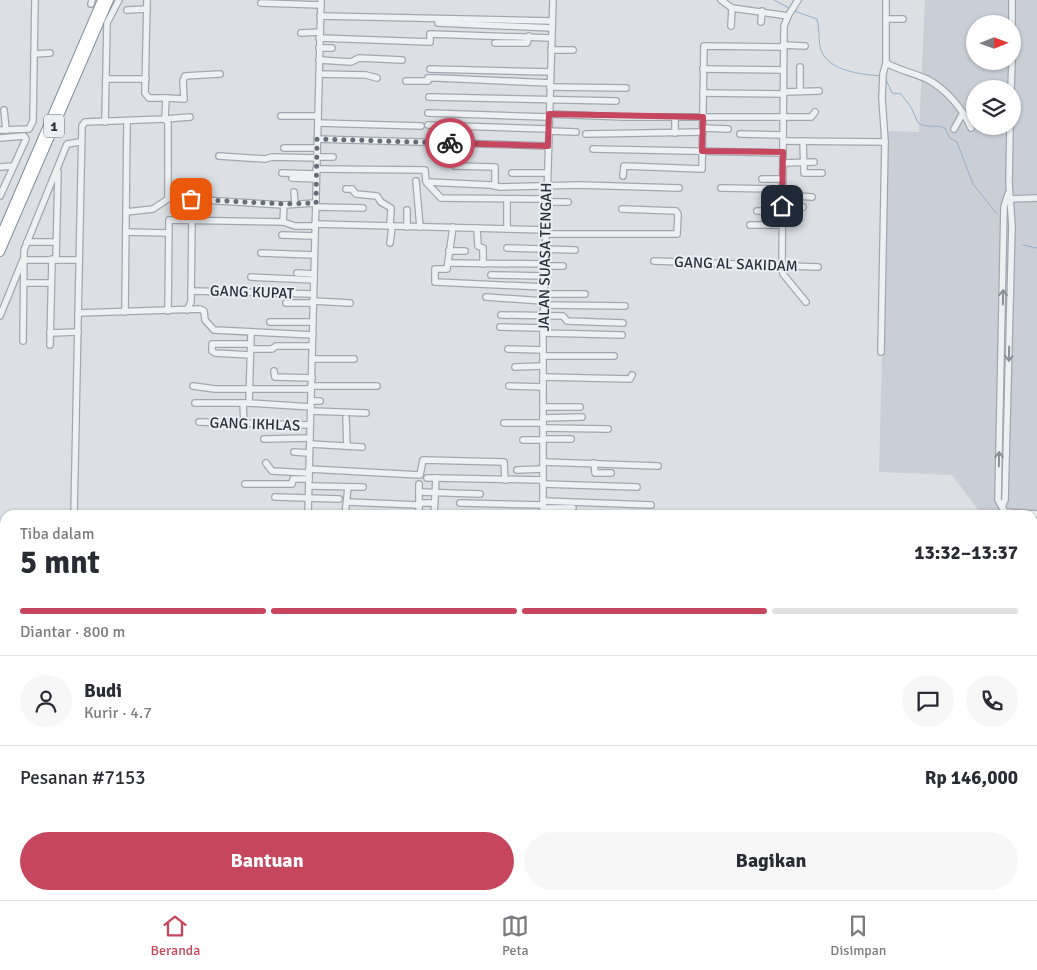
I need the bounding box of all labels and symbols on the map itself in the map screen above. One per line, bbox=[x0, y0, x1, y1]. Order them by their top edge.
north arrow bbox=[966, 15, 1021, 70]
road number: 1 bbox=[44, 114, 64, 138]
courier bbox=[425, 118, 475, 168]
pin bbox=[170, 178, 212, 220]
street label: JALAN SUASA TENGAH bbox=[535, 182, 555, 332]
pin bbox=[761, 185, 803, 227]
street label: GANG AL SAKIDAM bbox=[674, 253, 798, 275]
street label: GANG KUPAT bbox=[210, 282, 295, 302]
one-way arrow bbox=[998, 289, 1007, 305]
one-way arrow bbox=[1004, 345, 1014, 361]
street label: GANG IKHLAS bbox=[209, 413, 301, 435]
one-way arrow bbox=[994, 451, 1004, 468]

